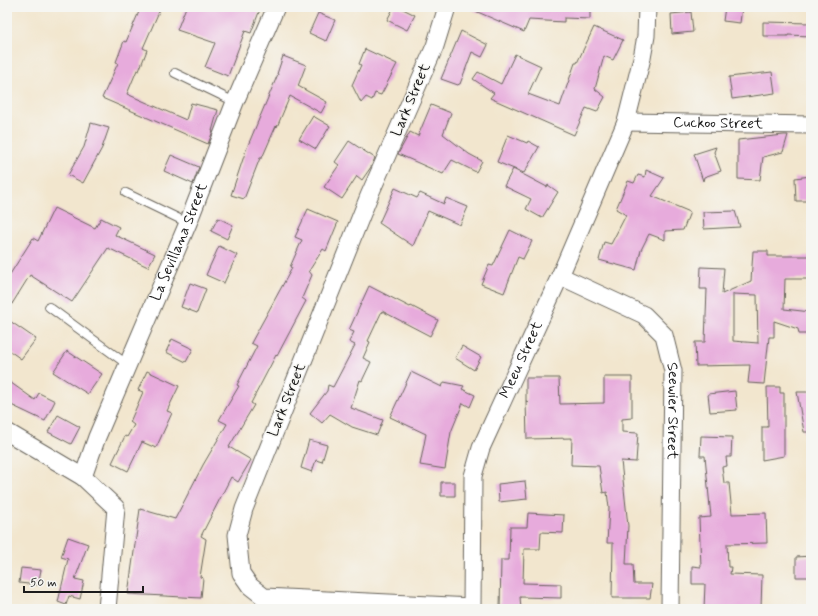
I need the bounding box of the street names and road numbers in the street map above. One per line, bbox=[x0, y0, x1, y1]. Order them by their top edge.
street label: Lark Street bbox=[387, 60, 435, 140]
street label: Cuckoo Street bbox=[673, 113, 763, 134]
street label: La Sevillana Street bbox=[146, 180, 213, 304]
street label: Meeu Street bbox=[495, 318, 548, 402]
street label: Lark Street bbox=[263, 360, 311, 440]
street label: Seewier Street bbox=[661, 360, 683, 460]

